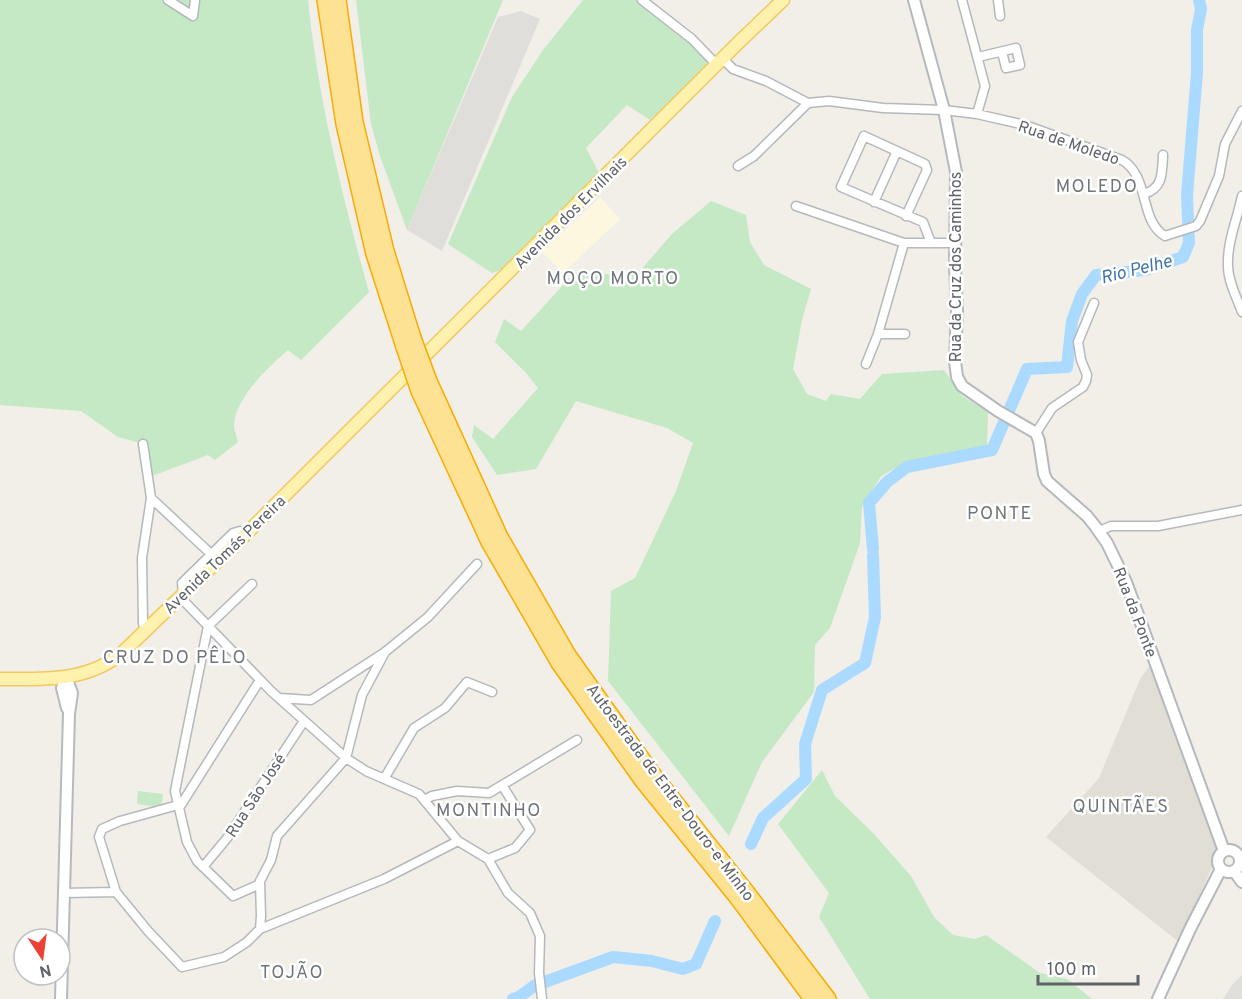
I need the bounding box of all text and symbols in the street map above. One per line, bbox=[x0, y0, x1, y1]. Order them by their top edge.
street label: Rua de Moledo bbox=[1015, 117, 1122, 171]
street label: Avenida dos Ervilhais bbox=[511, 153, 632, 274]
street label: Rua da Cruz dos Caminhos bbox=[947, 172, 967, 362]
district label: MOLEDO bbox=[1056, 176, 1138, 199]
water label: Rio Pelhe bbox=[1098, 250, 1175, 290]
district label: MOÇO MORTO bbox=[546, 268, 680, 291]
street label: Avenida Tomás Pereira bbox=[160, 492, 291, 619]
district label: PONTE bbox=[967, 503, 1033, 526]
street label: Rua da Ponte bbox=[1108, 565, 1161, 661]
district label: CRUZ DO PÊLO bbox=[103, 645, 247, 670]
street label: Autoestrada de Entre-Douro-e-Minho bbox=[581, 681, 758, 906]
street label: Rua São José bbox=[222, 750, 291, 842]
district label: QUINTÃES bbox=[1073, 794, 1169, 819]
district label: MONTINHO bbox=[436, 800, 542, 823]
north arrow bbox=[12, 927, 72, 987]
scale bar bbox=[1038, 948, 1138, 986]
text: N bbox=[37, 959, 53, 981]
text: 100 m bbox=[1047, 959, 1096, 982]
district label: TOJÃO bbox=[260, 960, 324, 985]

